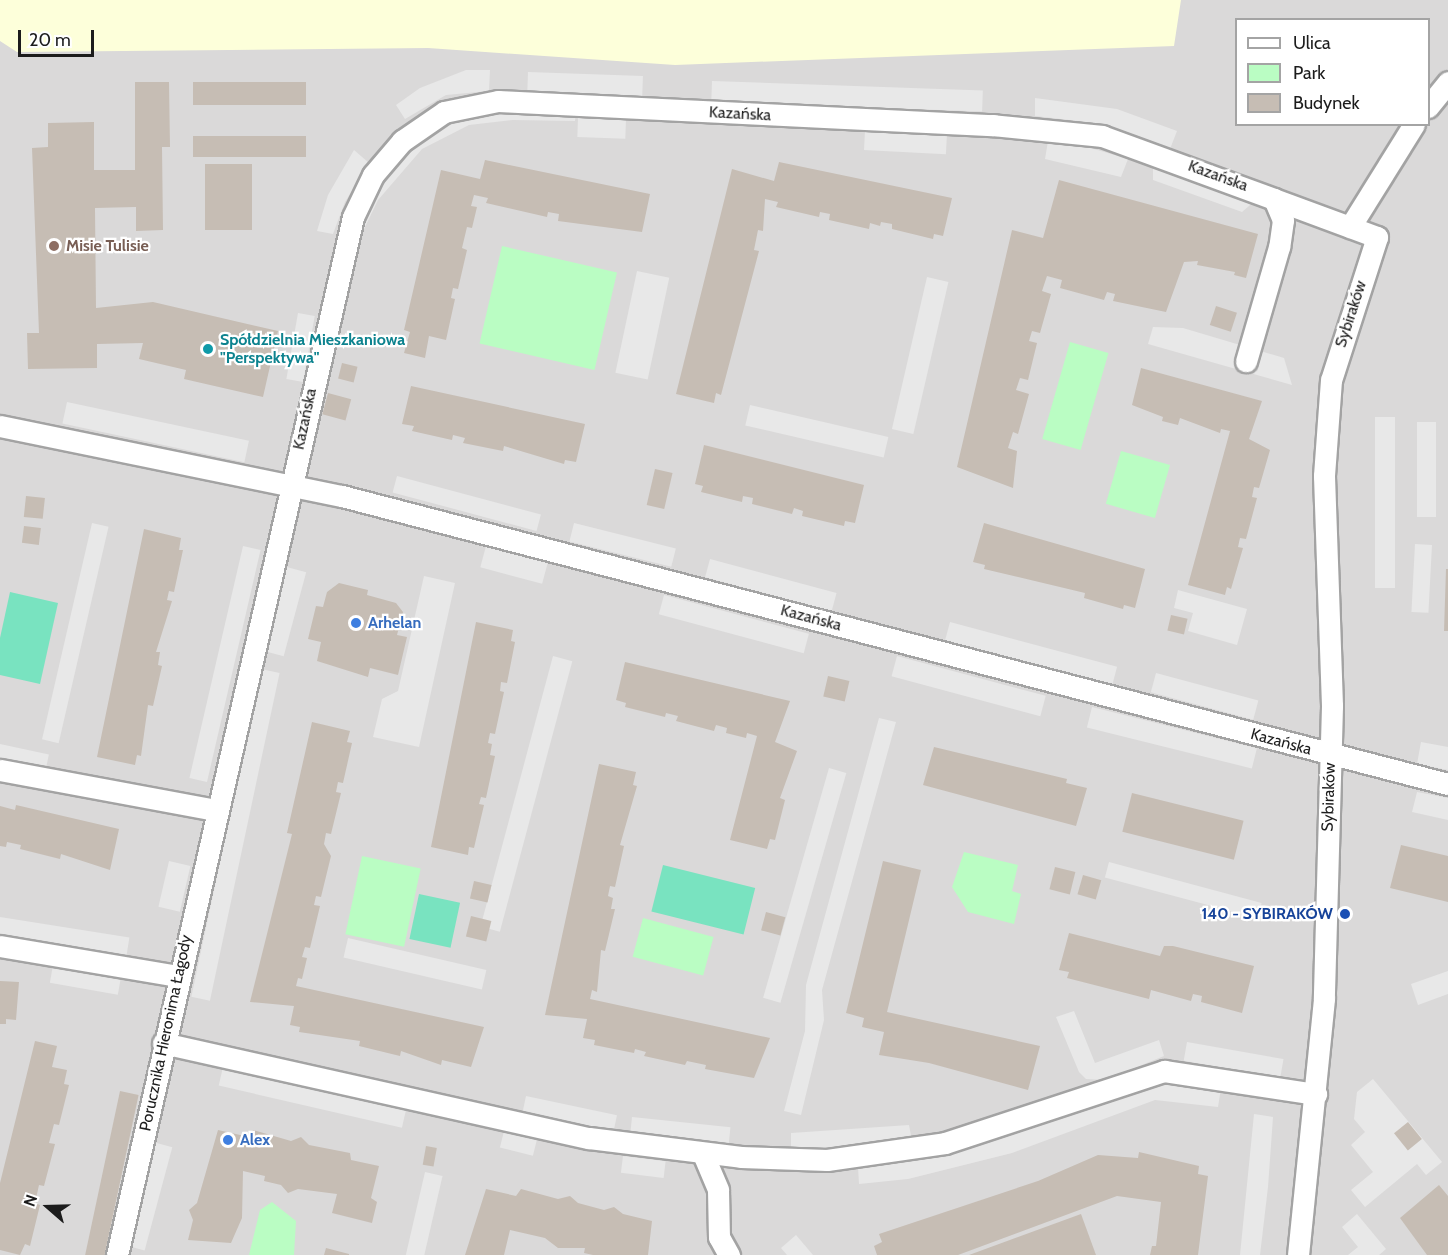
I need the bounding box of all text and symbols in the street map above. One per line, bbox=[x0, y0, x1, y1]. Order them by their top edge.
scale bar bbox=[21, 18, 98, 56]
legend bbox=[1235, 18, 1430, 126]
text: 20 m bbox=[29, 29, 71, 51]
text: Ulica bbox=[1293, 32, 1331, 54]
text: Park bbox=[1293, 62, 1325, 84]
text: Budynek bbox=[1293, 92, 1360, 114]
street label: Kazańska bbox=[708, 103, 772, 125]
street label: Kazańska bbox=[1185, 156, 1251, 196]
place label: Misie Tulisie bbox=[66, 236, 149, 256]
marker: Misie Tulisie bbox=[47, 239, 61, 253]
street label: Sybiraków bbox=[1331, 278, 1371, 350]
place label: Spółdzielnia Mieszkaniowa "Perspektywa" bbox=[220, 330, 405, 368]
marker: Spółdzielnia Mieszkaniowa "Perspektywa" bbox=[201, 342, 215, 356]
street label: Kazańska bbox=[289, 387, 321, 451]
street label: Kazańska bbox=[778, 601, 844, 635]
place label: Arhelan bbox=[368, 613, 421, 633]
marker: Arhelan bbox=[349, 616, 363, 630]
street label: Kazańska bbox=[1248, 725, 1314, 759]
street label: Sybiraków bbox=[1318, 762, 1340, 832]
place label: 140 - SYBIRAKÓW bbox=[1201, 904, 1333, 924]
marker: 140 - SYBIRAKÓW bbox=[1338, 907, 1352, 921]
street label: Porucznika Hieronima Łagody bbox=[136, 933, 196, 1133]
place label: Alex bbox=[240, 1130, 270, 1150]
marker: Alex bbox=[221, 1133, 235, 1147]
north arrow bbox=[18, 1177, 78, 1237]
text: N bbox=[20, 1192, 41, 1209]

